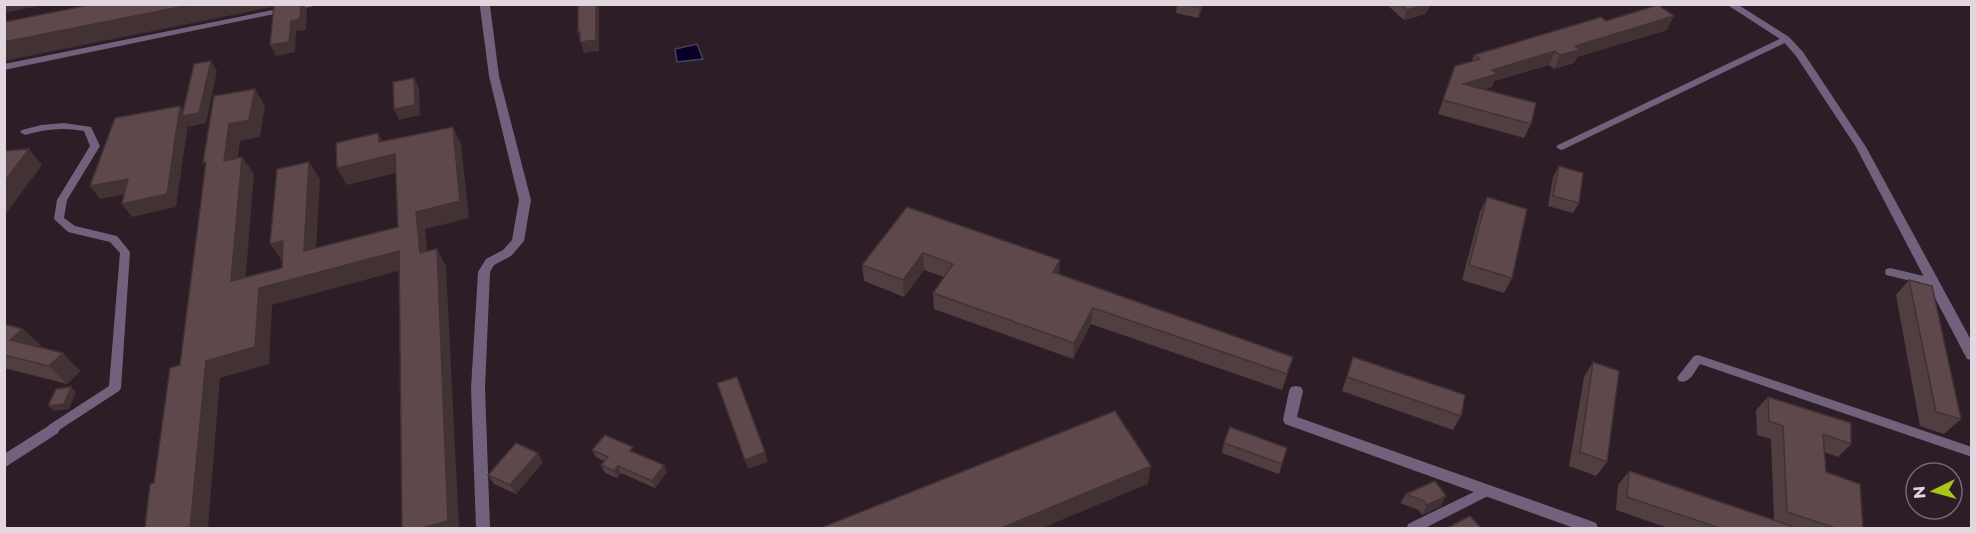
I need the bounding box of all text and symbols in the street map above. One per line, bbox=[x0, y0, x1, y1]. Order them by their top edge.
north arrow bbox=[1904, 461, 1964, 521]
text: N bbox=[1910, 485, 1930, 500]

